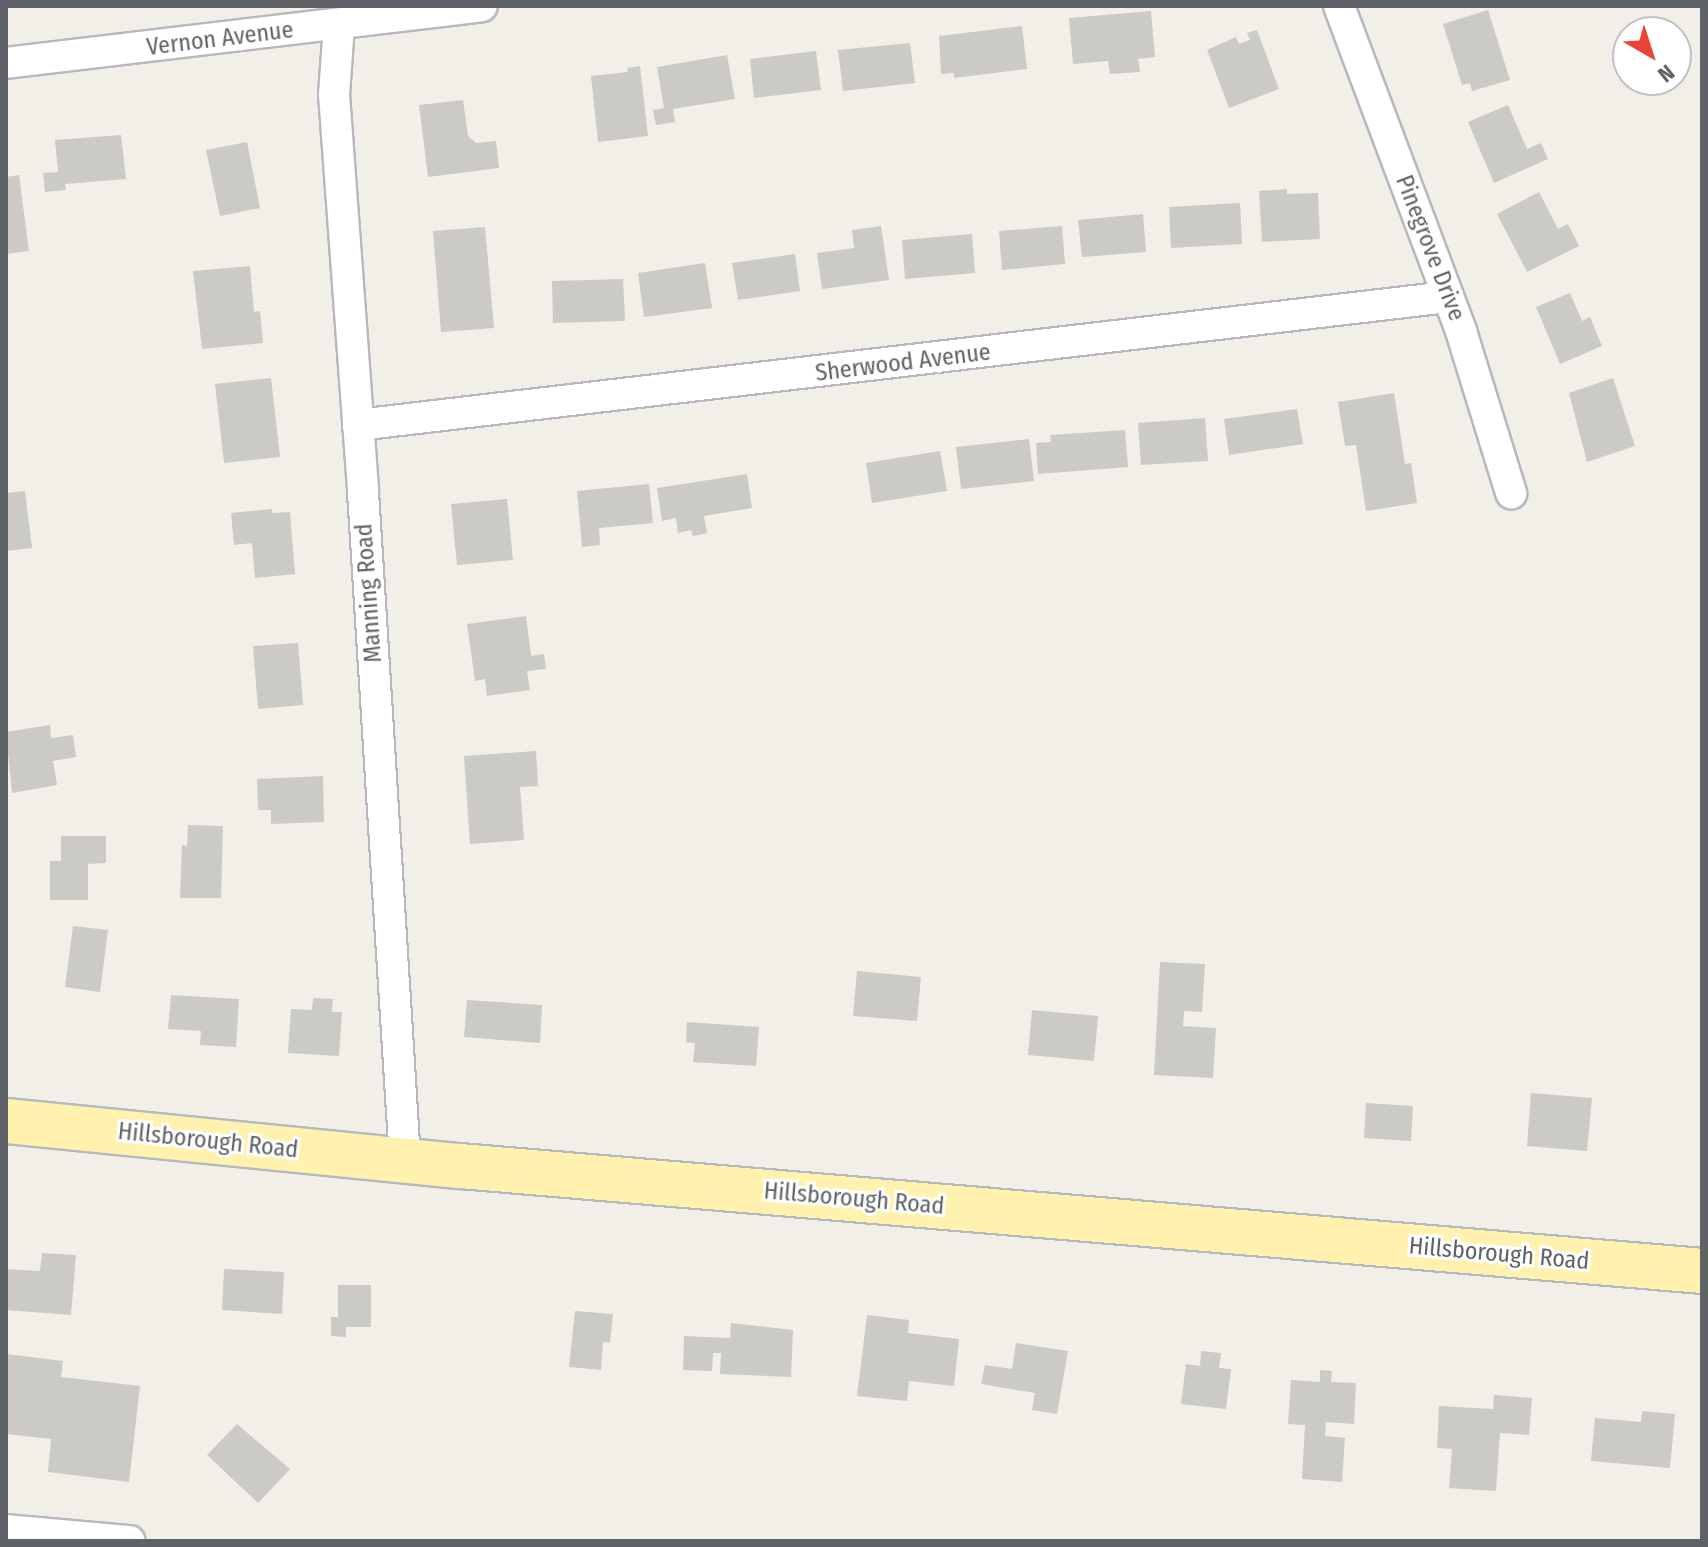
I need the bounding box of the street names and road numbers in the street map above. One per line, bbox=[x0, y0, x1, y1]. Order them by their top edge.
street label: Vernon Avenue bbox=[145, 16, 295, 62]
street label: Pinegrove Drive bbox=[1389, 171, 1471, 325]
street label: Sherwood Avenue bbox=[814, 338, 992, 388]
street label: Manning Road bbox=[350, 522, 388, 664]
street label: Hillsborough Road bbox=[116, 1117, 300, 1165]
street label: Hillsborough Road bbox=[763, 1177, 945, 1221]
street label: Hillsborough Road bbox=[1408, 1232, 1590, 1276]

